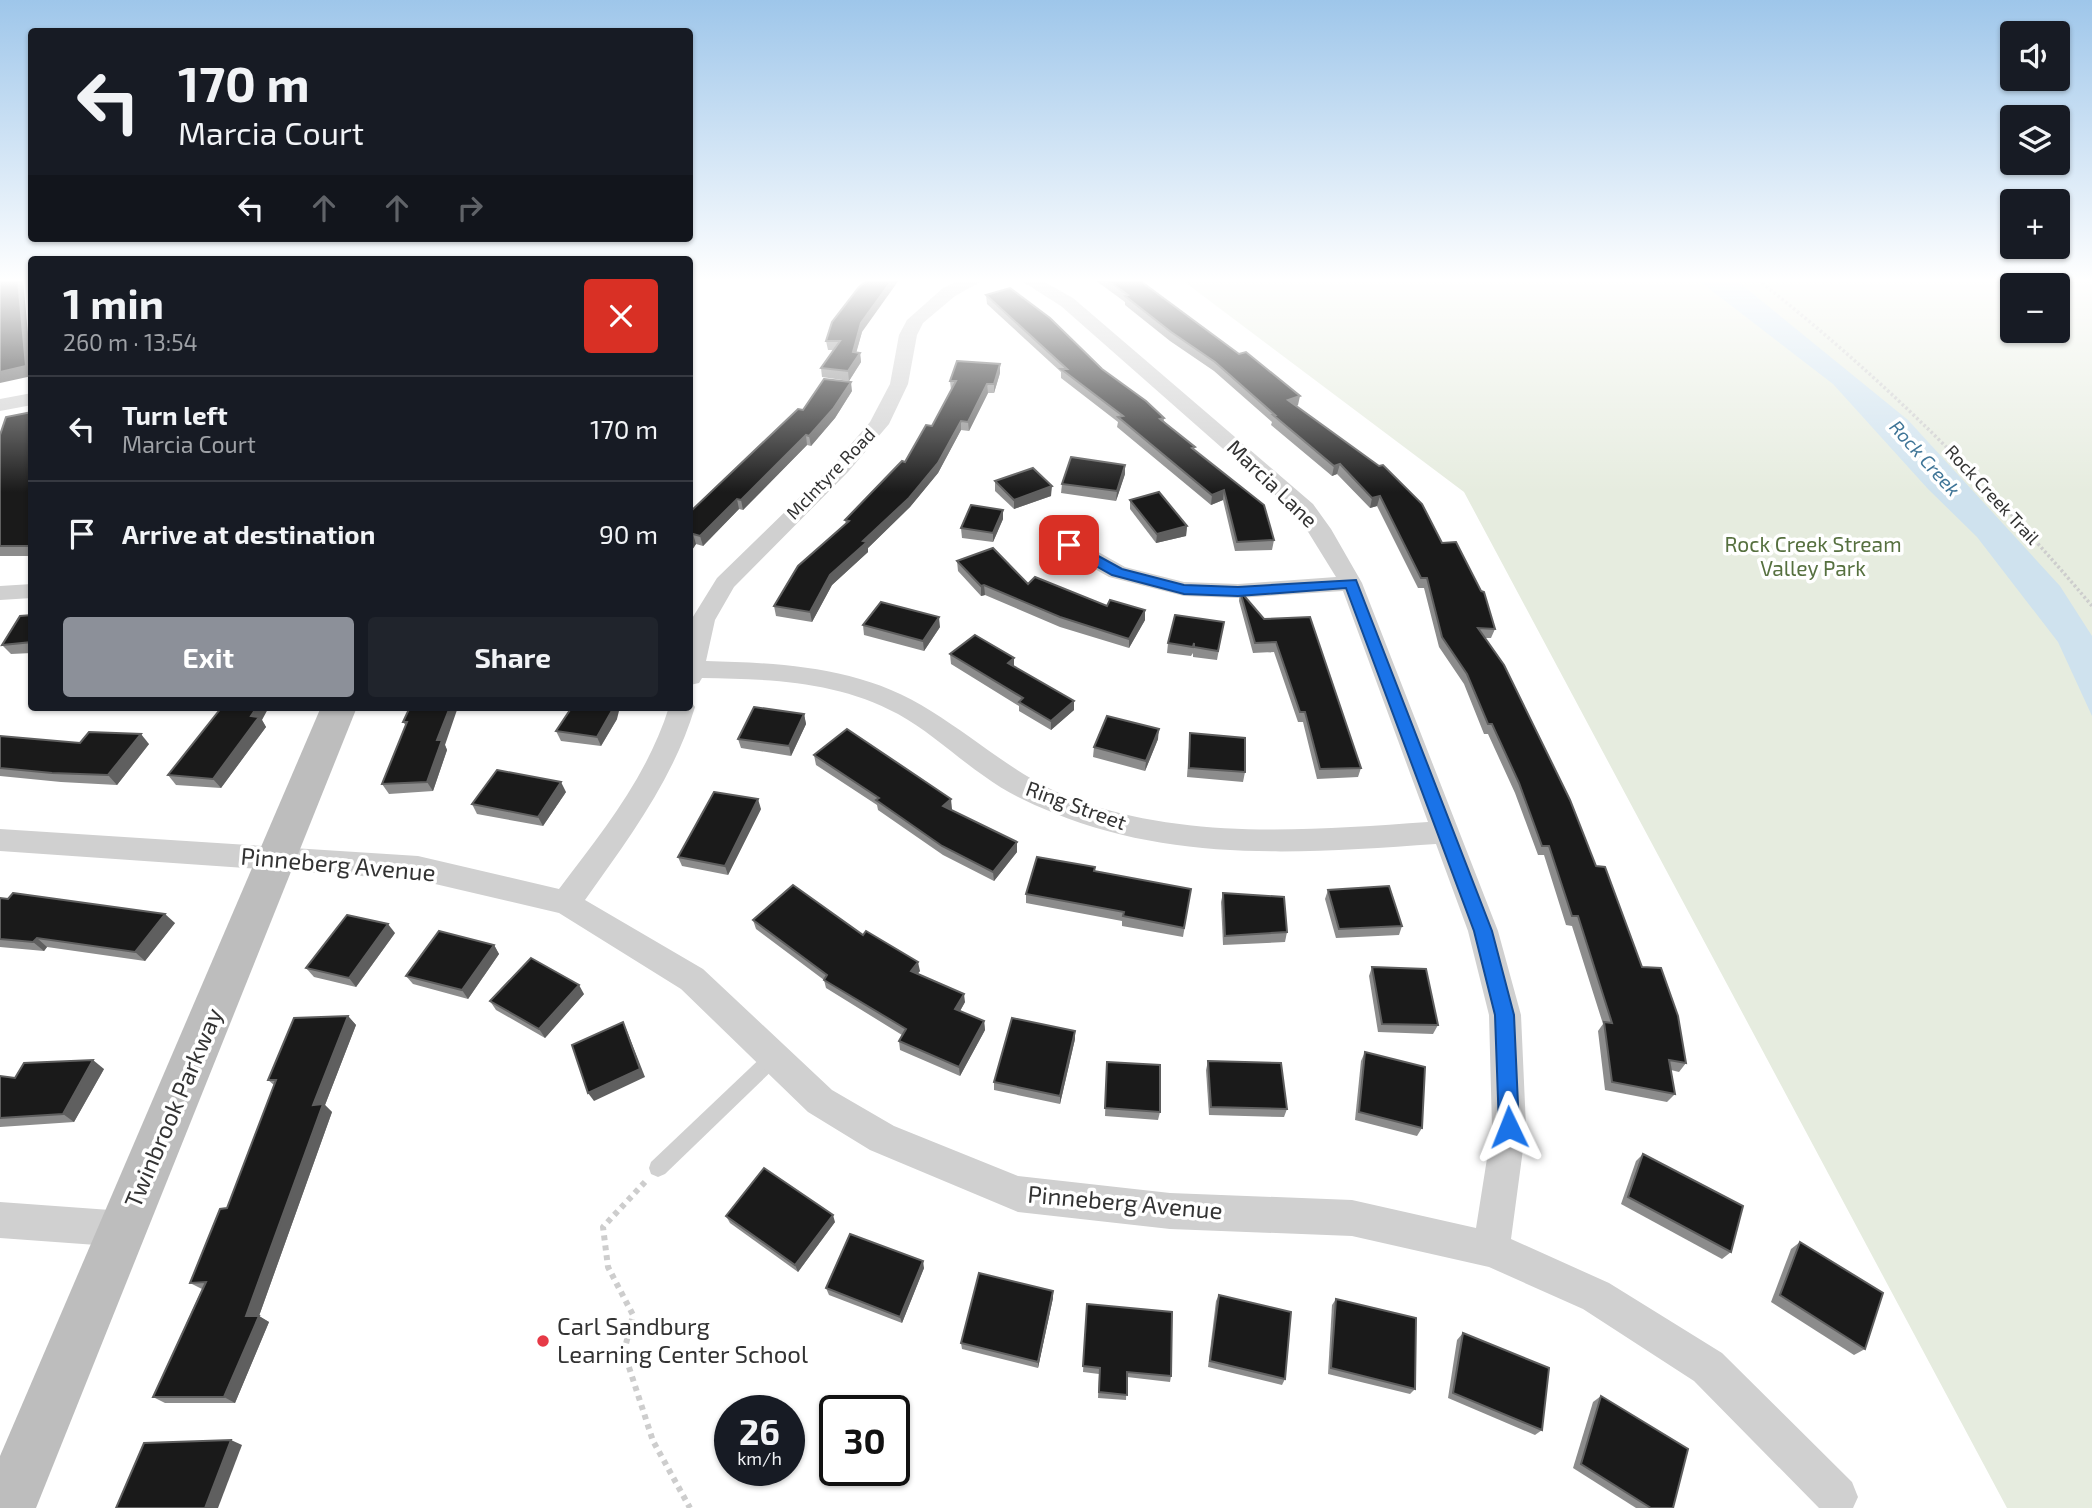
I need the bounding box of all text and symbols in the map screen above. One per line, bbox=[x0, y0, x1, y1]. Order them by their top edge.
map controls bbox=[2000, 21, 2070, 343]
button: sound bbox=[2000, 21, 2070, 91]
text: 170 m bbox=[178, 53, 310, 112]
icon: left bbox=[63, 56, 154, 147]
button: layers bbox=[2000, 105, 2070, 175]
text: Marcia Court bbox=[178, 113, 364, 151]
icon: left bbox=[232, 189, 270, 227]
icon: ahead bbox=[305, 189, 343, 227]
icon: ahead bbox=[378, 189, 416, 227]
icon: right bbox=[451, 189, 489, 227]
button: + bbox=[2000, 189, 2070, 259]
button: − bbox=[2000, 273, 2070, 343]
text: 1 min bbox=[63, 277, 164, 327]
button: close bbox=[584, 279, 658, 353]
text: 260 m · 13:54 bbox=[63, 328, 198, 356]
text: Turn left bbox=[122, 399, 228, 430]
icon: left bbox=[63, 410, 101, 448]
text: 170 m bbox=[590, 413, 658, 444]
water label: Rock Creek bbox=[1885, 415, 1965, 500]
street label: McIntyre Road bbox=[781, 423, 879, 523]
text: Marcia Court bbox=[122, 430, 256, 458]
street label: Marcia Lane bbox=[1223, 434, 1323, 532]
street label: Rock Creek Trail bbox=[1941, 440, 2045, 549]
icon: arrive bbox=[63, 515, 101, 553]
pin bbox=[1039, 515, 1099, 575]
text: Arrive at destination bbox=[122, 518, 375, 549]
text: 90 m bbox=[599, 518, 658, 549]
icon: arrive bbox=[1050, 526, 1088, 564]
park label: Rock Creek Stream Valley Park bbox=[1724, 531, 1902, 580]
button: Exit bbox=[63, 617, 354, 697]
button: Share bbox=[368, 617, 658, 697]
street label: Ring Street bbox=[1023, 775, 1130, 834]
street label: Pinneberg Avenue bbox=[239, 841, 437, 886]
street label: Twinbrook Parkway bbox=[117, 1003, 228, 1212]
position arrow bbox=[1472, 1090, 1546, 1164]
street label: Pinneberg Avenue bbox=[1026, 1179, 1224, 1224]
place label: Carl Sandburg Learning Center School bbox=[557, 1311, 808, 1368]
marker: Carl Sandburg Learning Center School bbox=[535, 1333, 551, 1349]
speed limit sign: 30 bbox=[819, 1395, 910, 1486]
text: 26 bbox=[739, 1410, 780, 1452]
text: km/h bbox=[737, 1447, 782, 1469]

